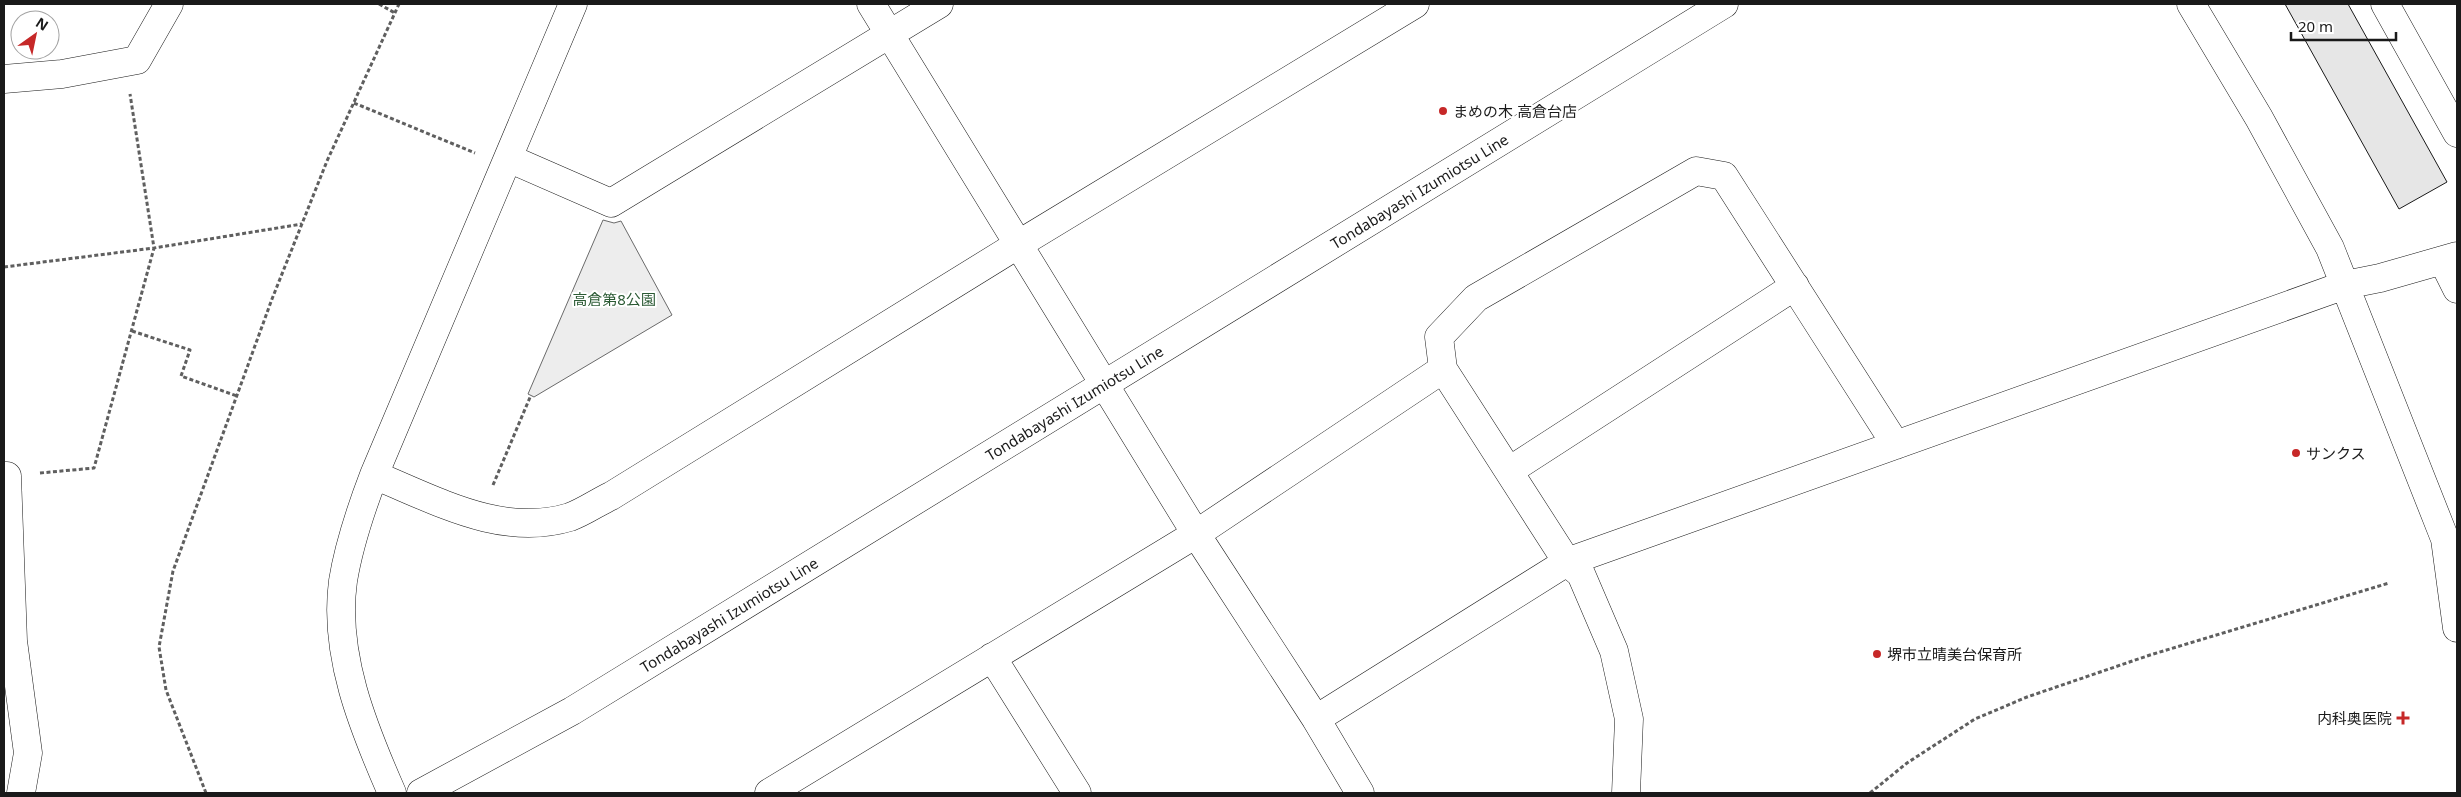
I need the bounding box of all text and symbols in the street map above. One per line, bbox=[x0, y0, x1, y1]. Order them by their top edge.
north arrow bbox=[10, 10, 60, 60]
scale bar bbox=[2291, 10, 2396, 42]
text: N bbox=[32, 13, 52, 35]
text: 20 m bbox=[2298, 16, 2333, 36]
place label: まめの木 高倉台店 bbox=[1453, 101, 1577, 121]
marker: まめの木 高倉台店 bbox=[1437, 105, 1449, 117]
street label: Tondabayashi Izumiotsu Line bbox=[1327, 129, 1512, 253]
park label: 高倉第8公園 bbox=[572, 289, 656, 309]
street label: Tondabayashi Izumiotsu Line bbox=[982, 341, 1167, 465]
place label: サンクス bbox=[2306, 443, 2366, 463]
marker: サンクス bbox=[2290, 447, 2302, 459]
street label: Tondabayashi Izumiotsu Line bbox=[636, 553, 822, 677]
place label: 堺市立晴美台保育所 bbox=[1887, 644, 2022, 664]
marker: 堺市立晴美台保育所 bbox=[1871, 648, 1883, 660]
place label: 内科奥医院 bbox=[2317, 708, 2392, 728]
marker: 内科奥医院 bbox=[2396, 711, 2410, 725]

